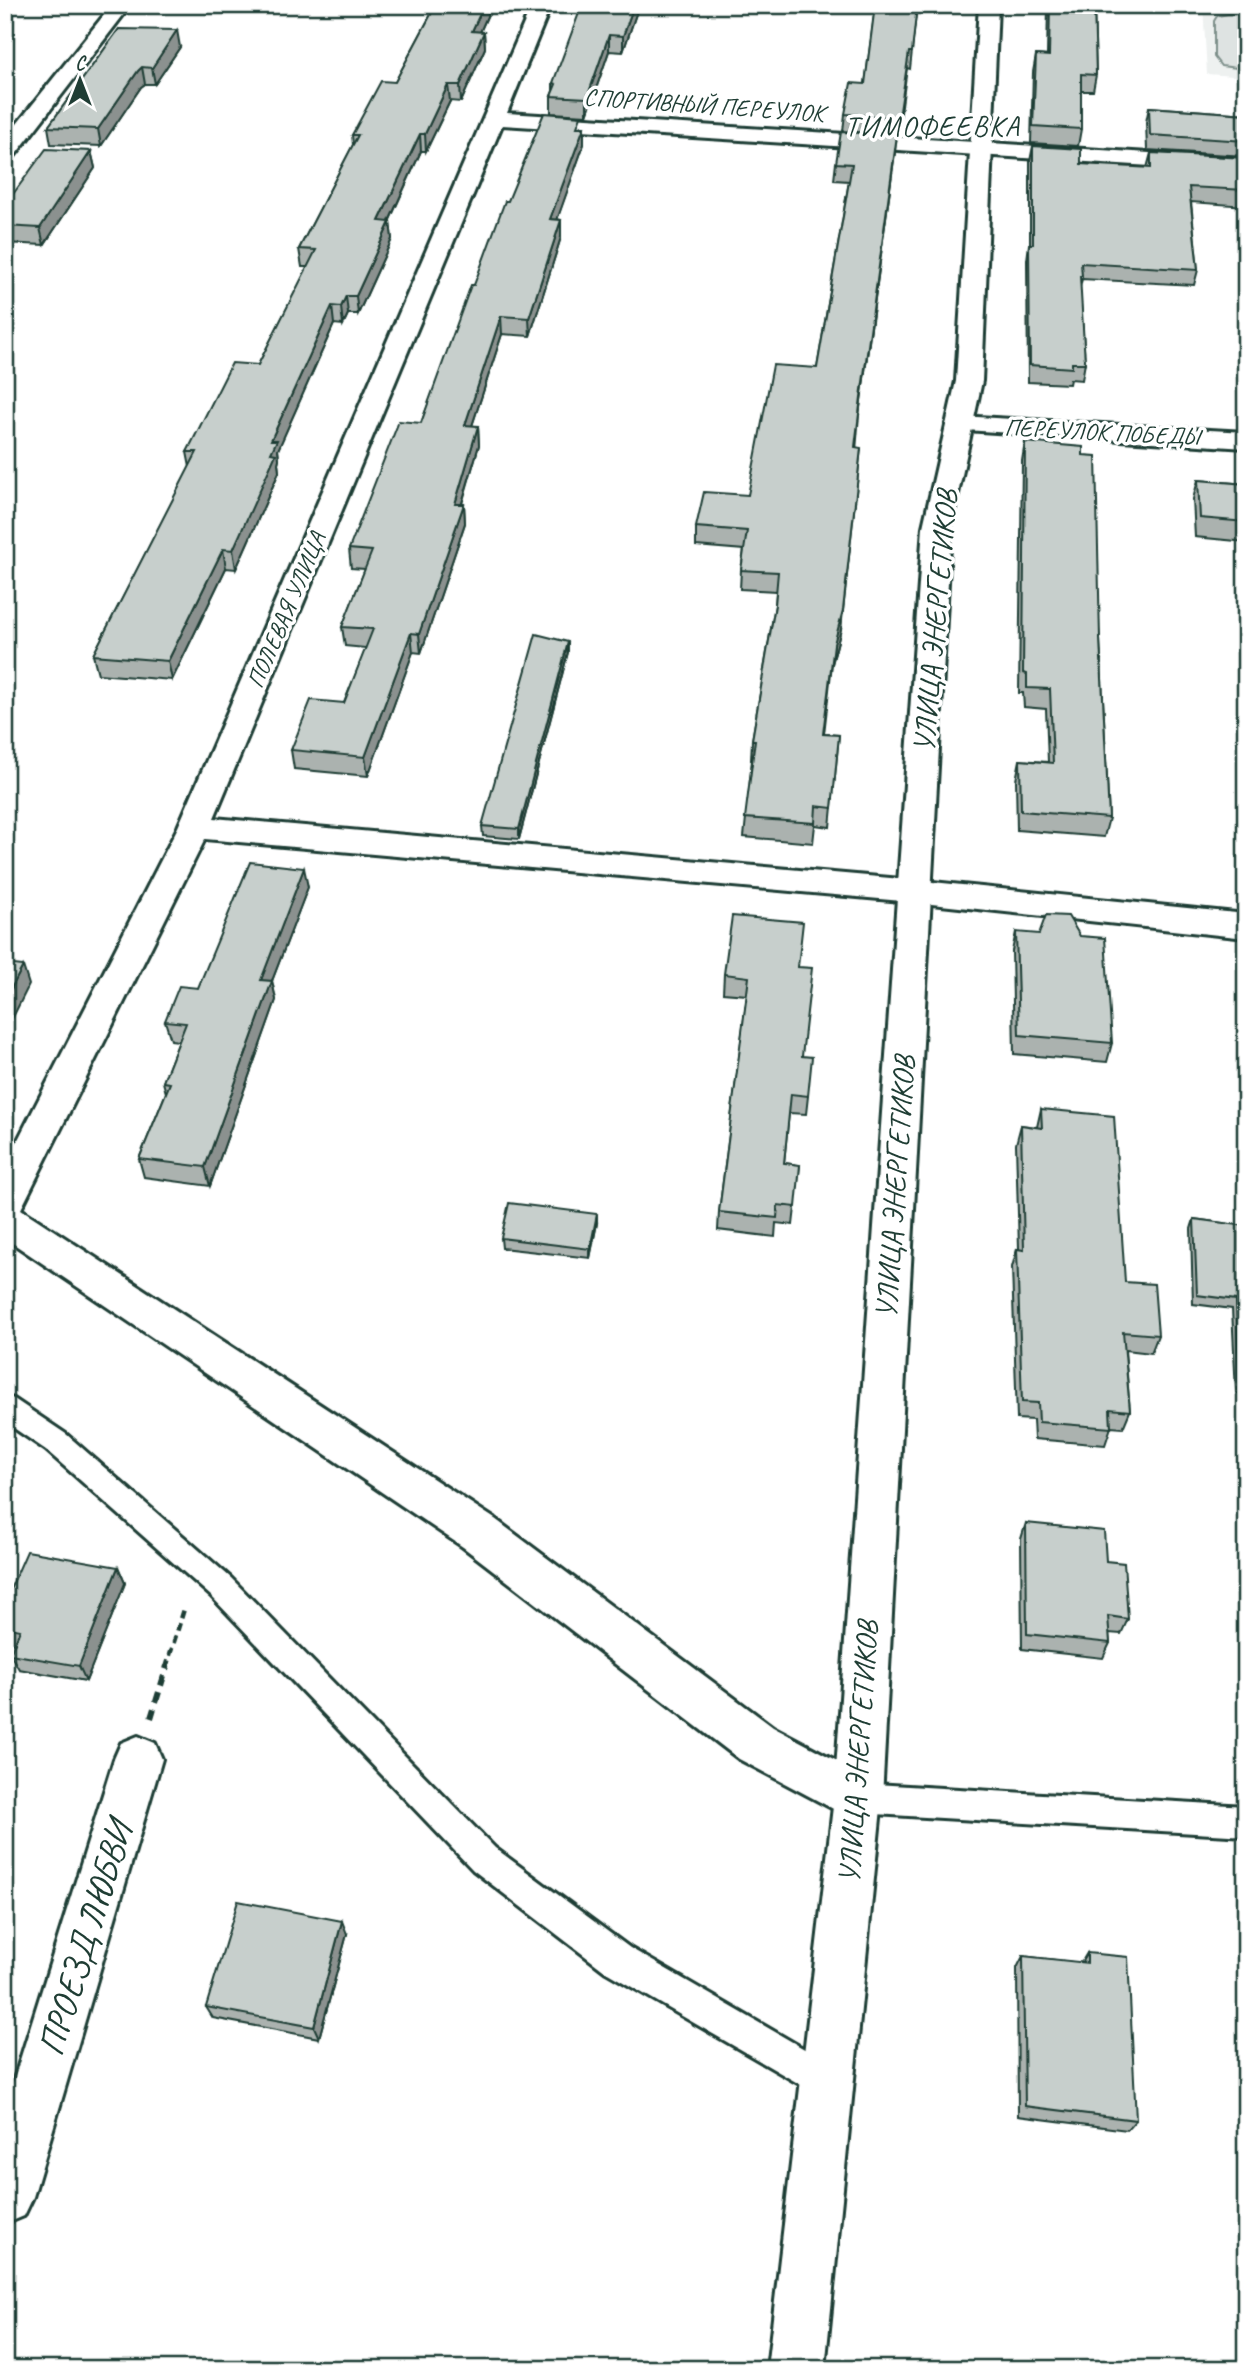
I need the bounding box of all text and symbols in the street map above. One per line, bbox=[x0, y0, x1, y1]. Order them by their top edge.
north arrow bbox=[46, 46, 116, 116]
text: С bbox=[75, 52, 87, 76]
street label: СПОРТИВНЫЙ ПЕРЕУЛОК bbox=[583, 82, 830, 129]
district label: ТИМОФЕЕВКА bbox=[845, 109, 1021, 144]
street label: ПЕРЕУЛОК ПОБЕДЫ bbox=[1004, 412, 1204, 452]
street label: УЛИЦА ЭНЕРГЕТИКОВ bbox=[905, 486, 966, 754]
street label: ПОЛЕВАЯ УЛИЦА bbox=[240, 527, 333, 692]
street label: УЛИЦА ЭНЕРГЕТИКОВ bbox=[867, 1052, 923, 1319]
street label: УЛИЦА ЭНЕРГЕТИКОВ bbox=[830, 1617, 886, 1884]
street label: ПРОЕЗД ЛЮБВИ bbox=[27, 1810, 144, 2061]

